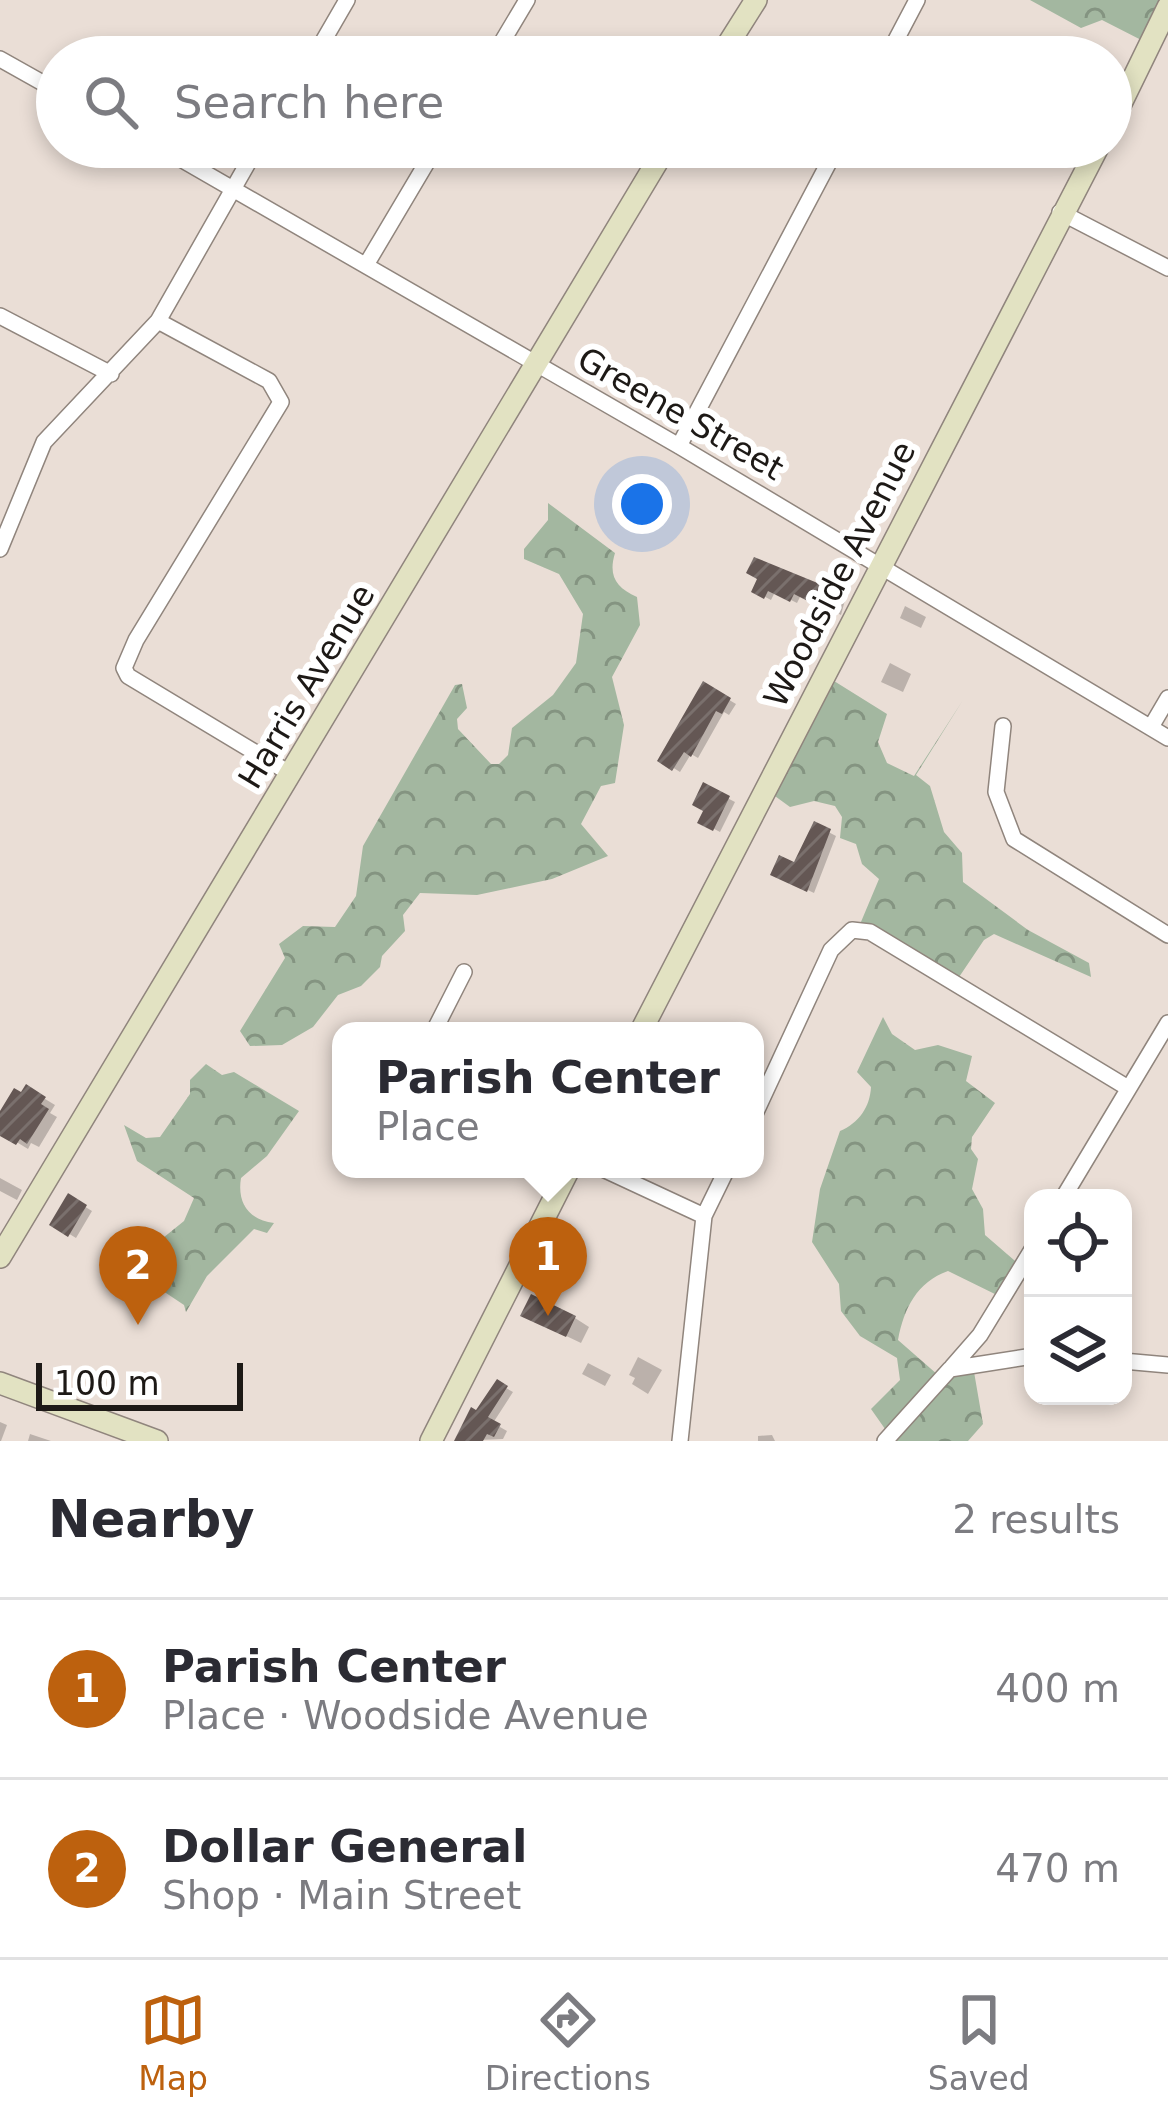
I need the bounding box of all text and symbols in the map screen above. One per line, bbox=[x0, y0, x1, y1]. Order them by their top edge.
search box bbox=[36, 36, 1132, 168]
icon: search bbox=[78, 69, 144, 135]
text: Search here bbox=[174, 76, 444, 129]
street label: Greene Street bbox=[571, 339, 791, 488]
street label: Woodside Avenue bbox=[756, 435, 923, 713]
your location bbox=[612, 474, 672, 534]
street label: Harris Avenue bbox=[230, 577, 383, 795]
popup bbox=[332, 1022, 764, 1178]
text: Parish Center bbox=[376, 1051, 720, 1104]
text: Place bbox=[376, 1104, 480, 1149]
map controls bbox=[1024, 1189, 1132, 1405]
button: locate bbox=[1024, 1189, 1132, 1297]
pin: 1 bbox=[509, 1217, 587, 1316]
pin: 2 bbox=[99, 1226, 177, 1325]
button: layers bbox=[1024, 1297, 1132, 1405]
scale bar bbox=[36, 1357, 243, 1410]
text: 100 m bbox=[54, 1364, 160, 1403]
text: Nearby bbox=[48, 1490, 255, 1549]
text: 2 results bbox=[952, 1497, 1120, 1542]
text: Parish Center bbox=[162, 1640, 506, 1693]
text: 1 bbox=[73, 1666, 101, 1711]
text: 400 m bbox=[995, 1666, 1120, 1711]
text: Place · Woodside Avenue bbox=[162, 1693, 649, 1738]
text: Dollar General bbox=[162, 1820, 527, 1873]
text: 2 bbox=[73, 1846, 101, 1891]
text: 470 m bbox=[995, 1846, 1120, 1891]
text: Shop · Main Street bbox=[162, 1873, 521, 1918]
tab: Map bbox=[138, 1987, 208, 2098]
tab: Directions bbox=[485, 1987, 651, 2098]
tab: Saved bbox=[928, 1987, 1030, 2098]

